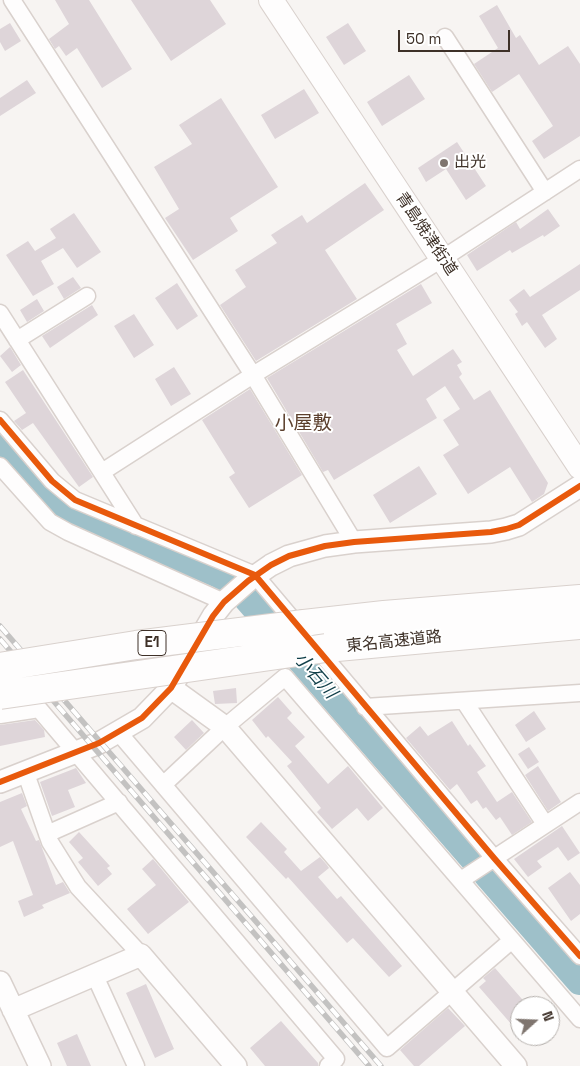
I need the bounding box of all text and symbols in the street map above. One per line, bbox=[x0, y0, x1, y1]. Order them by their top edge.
scale bar bbox=[400, 20, 512, 52]
text: 50 m bbox=[406, 29, 441, 48]
place label: 出光 bbox=[454, 153, 486, 173]
marker: 出光 bbox=[438, 157, 450, 169]
street label: 青島焼津街道 bbox=[391, 189, 461, 279]
district label: 小屋敷 bbox=[275, 413, 331, 435]
street label: 東名高速道路 bbox=[345, 627, 443, 657]
road number: E1 bbox=[138, 630, 166, 656]
water label: 小石川 bbox=[289, 649, 341, 703]
north arrow bbox=[510, 996, 560, 1046]
text: N bbox=[538, 1009, 558, 1024]

